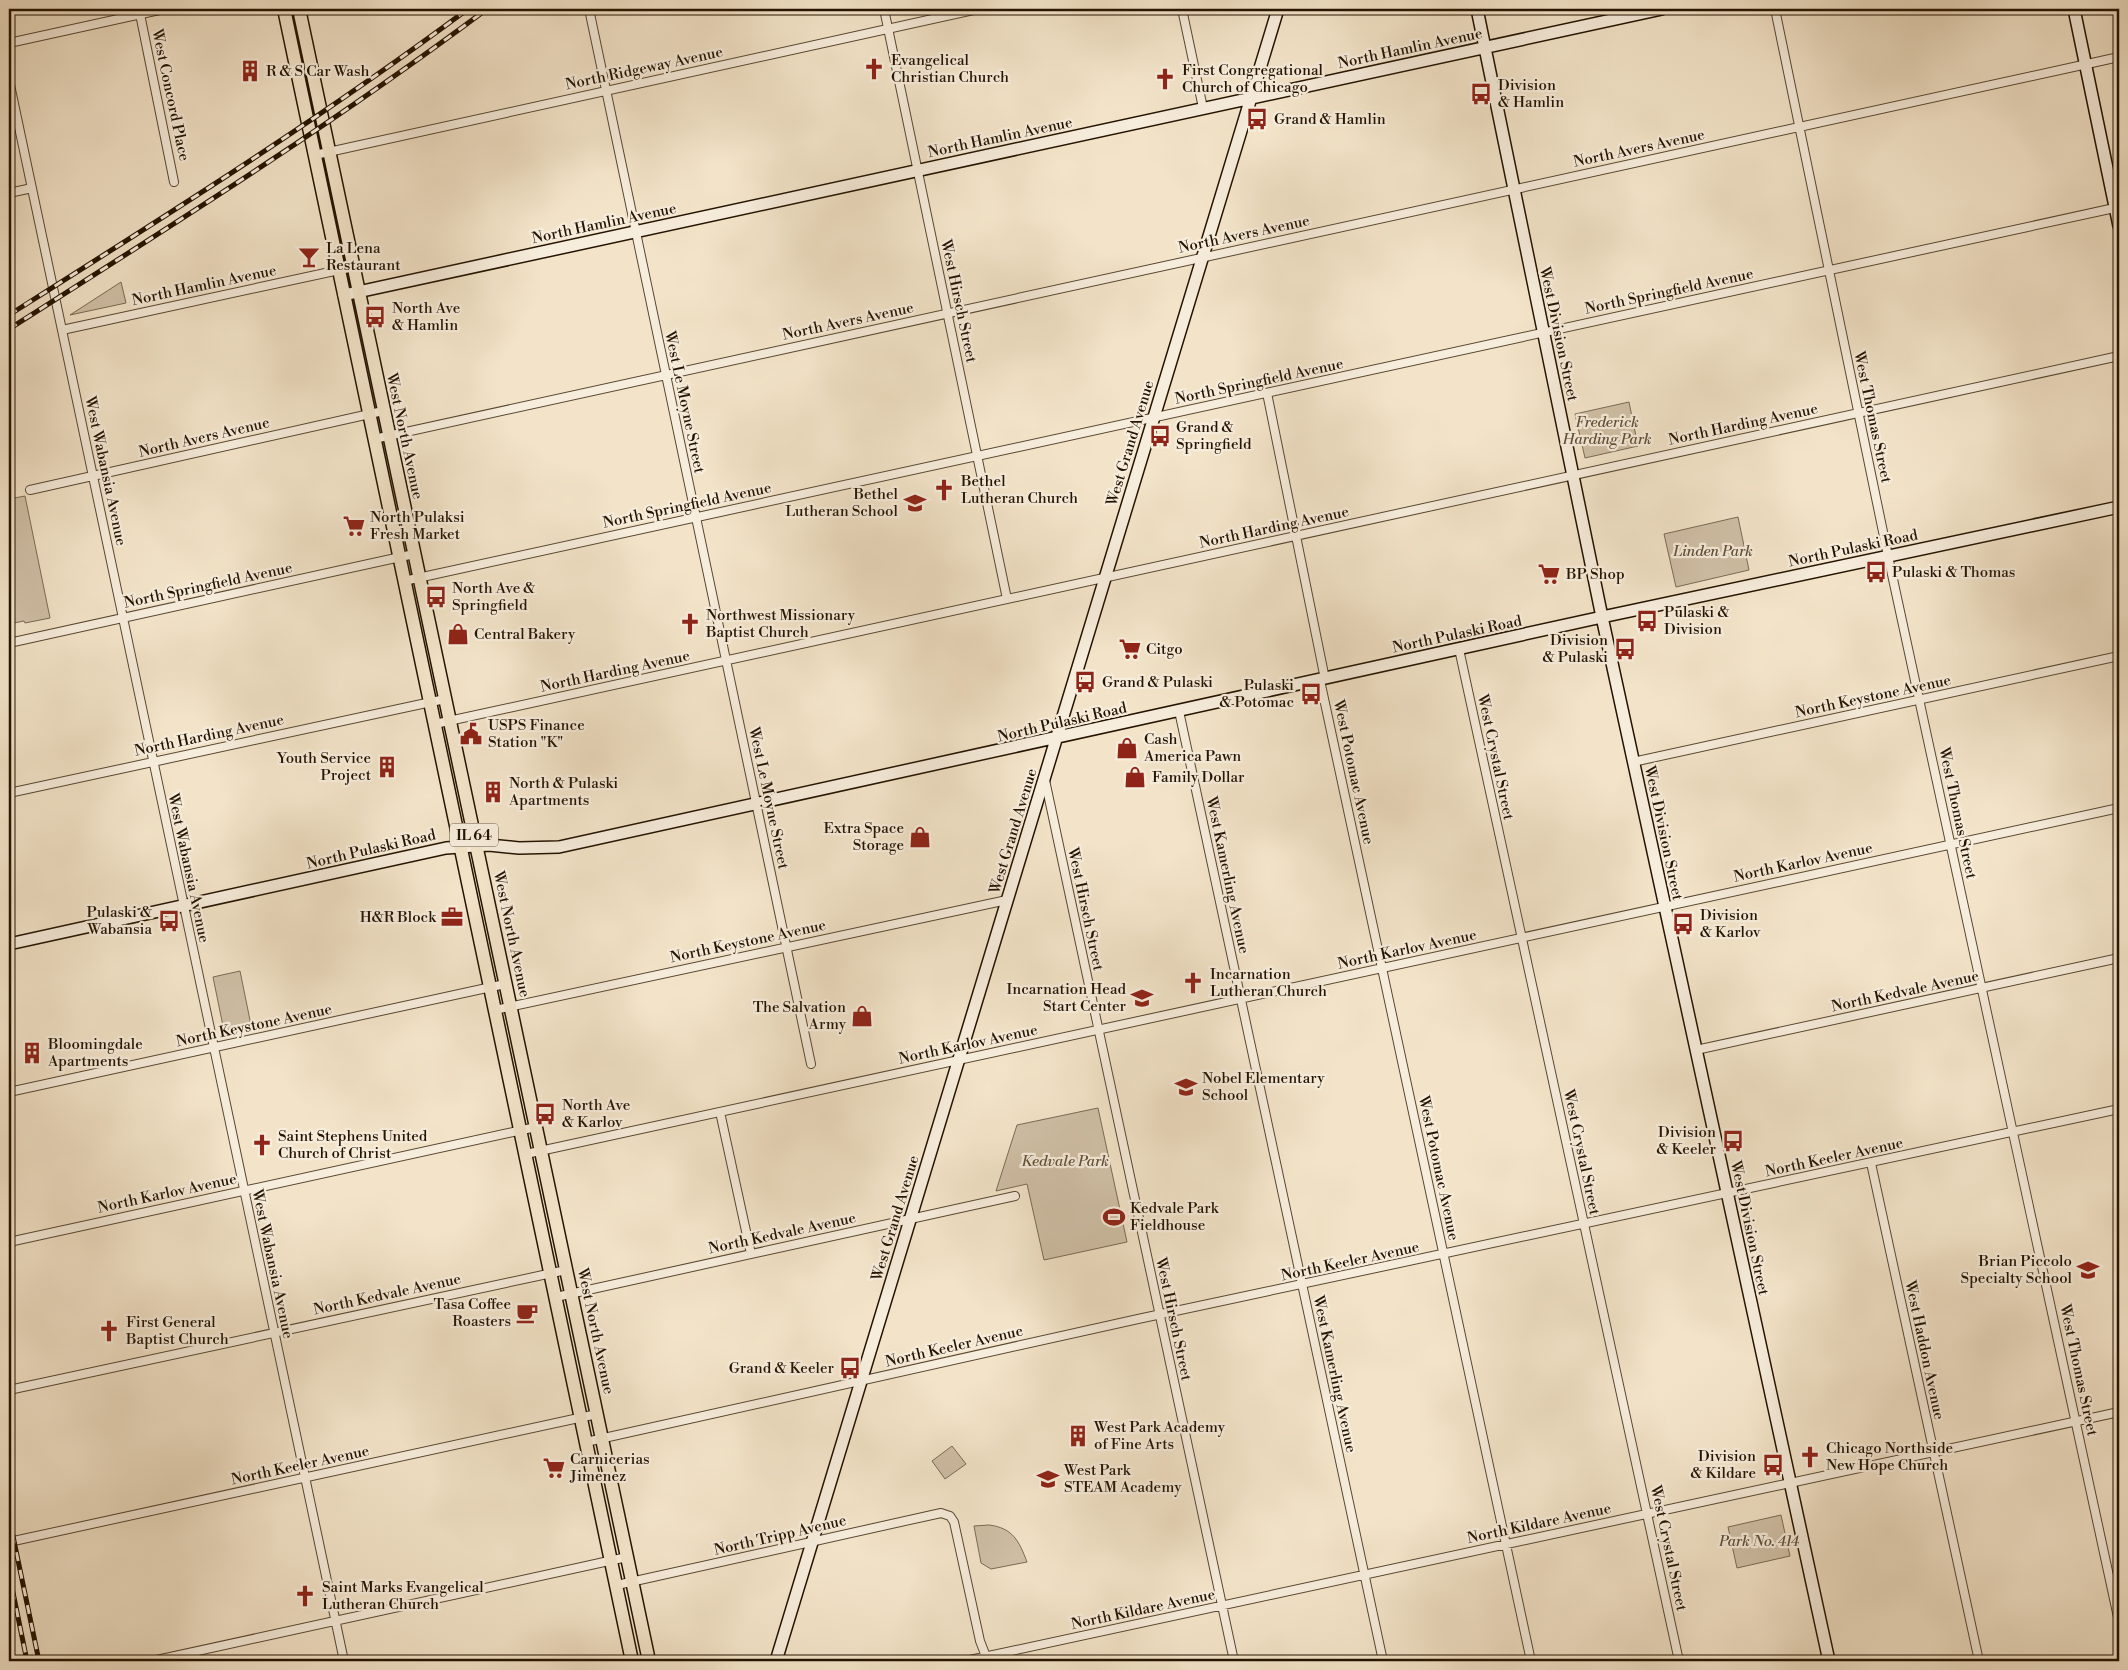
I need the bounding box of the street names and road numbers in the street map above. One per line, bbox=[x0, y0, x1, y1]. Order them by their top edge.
street label: North Hamlin Avenue bbox=[1336, 24, 1484, 73]
street label: West Concord Place bbox=[147, 26, 194, 163]
street label: North Ridgeway Avenue bbox=[564, 43, 725, 94]
street label: North Hamlin Avenue bbox=[926, 113, 1074, 162]
street label: North Avers Avenue bbox=[1572, 125, 1707, 172]
street label: North Hamlin Avenue bbox=[530, 199, 678, 248]
street label: North Avers Avenue bbox=[1177, 211, 1312, 258]
street label: West Hirsch Street bbox=[936, 237, 981, 365]
street label: North Hamlin Avenue bbox=[130, 261, 278, 310]
street label: West Division Street bbox=[1535, 264, 1582, 404]
street label: North Springfield Avenue bbox=[1583, 264, 1755, 319]
street label: North Avers Avenue bbox=[781, 298, 916, 345]
street label: West Le Moyne Street bbox=[660, 328, 709, 476]
street label: West Thomas Street bbox=[1849, 349, 1896, 485]
street label: North Springfield Avenue bbox=[1173, 354, 1345, 409]
street label: West North Avenue bbox=[382, 370, 427, 501]
street label: West Grand Avenue bbox=[1102, 378, 1159, 509]
street label: West Wabansia Avenue bbox=[80, 394, 131, 548]
street label: North Harding Avenue bbox=[1667, 399, 1820, 450]
street label: North Avers Avenue bbox=[137, 413, 271, 462]
street label: North Springfield Avenue bbox=[601, 478, 773, 533]
street label: North Harding Avenue bbox=[1198, 502, 1351, 553]
street label: North Pulaski Road bbox=[1787, 525, 1920, 572]
street label: North Springfield Avenue bbox=[122, 558, 294, 613]
street label: North Pulaski Road bbox=[1391, 611, 1524, 658]
street label: North Harding Avenue bbox=[539, 646, 692, 697]
street label: North Keystone Avenue bbox=[1793, 671, 1953, 722]
street label: West Crystal Street bbox=[1473, 692, 1518, 822]
street label: West Potomac Avenue bbox=[1329, 697, 1378, 846]
street label: North Pulaski Road bbox=[996, 698, 1129, 747]
street label: North Harding Avenue bbox=[133, 710, 286, 761]
street label: West Le Moyne Street bbox=[744, 724, 793, 872]
street label: West Thomas Street bbox=[1934, 745, 1981, 881]
street label: West Division Street bbox=[1640, 763, 1687, 903]
street label: West Grand Avenue bbox=[985, 766, 1042, 897]
street label: West Wabansia Avenue bbox=[163, 791, 214, 945]
street label: West Kamerling Avenue bbox=[1201, 794, 1253, 955]
road number: IL 64 bbox=[450, 824, 498, 846]
street label: North Pulaski Road bbox=[305, 825, 438, 874]
street label: North Karlov Avenue bbox=[1732, 838, 1874, 887]
street label: West Hirsch Street bbox=[1063, 845, 1108, 973]
street label: West North Avenue bbox=[489, 868, 534, 999]
street label: North Keystone Avenue bbox=[668, 916, 828, 967]
street label: North Karlov Avenue bbox=[1336, 925, 1478, 974]
street label: North Kedvale Avenue bbox=[1830, 967, 1981, 1016]
street label: North Keystone Avenue bbox=[174, 1000, 334, 1051]
street label: North Karlov Avenue bbox=[897, 1020, 1039, 1069]
street label: West Crystal Street bbox=[1559, 1087, 1604, 1217]
street label: West Potomac Avenue bbox=[1414, 1093, 1463, 1242]
street label: North Keeler Avenue bbox=[1763, 1134, 1905, 1181]
street label: West Grand Avenue bbox=[867, 1153, 924, 1284]
street label: West Division Street bbox=[1726, 1158, 1773, 1298]
street label: North Karlov Avenue bbox=[96, 1169, 238, 1218]
street label: West Wabansia Avenue bbox=[247, 1187, 298, 1341]
street label: North Kedvale Avenue bbox=[707, 1209, 858, 1258]
street label: North Keeler Avenue bbox=[1279, 1238, 1421, 1285]
street label: West Hirsch Street bbox=[1151, 1255, 1196, 1383]
street label: West North Avenue bbox=[573, 1265, 618, 1396]
street label: North Kedvale Avenue bbox=[312, 1270, 463, 1319]
street label: West Haddon Avenue bbox=[1900, 1278, 1949, 1421]
street label: West Kamerling Avenue bbox=[1308, 1293, 1360, 1454]
street label: West Thomas Street bbox=[2055, 1302, 2102, 1438]
street label: North Keeler Avenue bbox=[883, 1321, 1025, 1372]
street label: North Keeler Avenue bbox=[229, 1442, 371, 1489]
street label: West Crystal Street bbox=[1646, 1483, 1691, 1613]
street label: North Kildare Avenue bbox=[1465, 1499, 1613, 1548]
street label: North Tripp Avenue bbox=[712, 1511, 848, 1560]
street label: North Kildare Avenue bbox=[1069, 1585, 1217, 1634]

